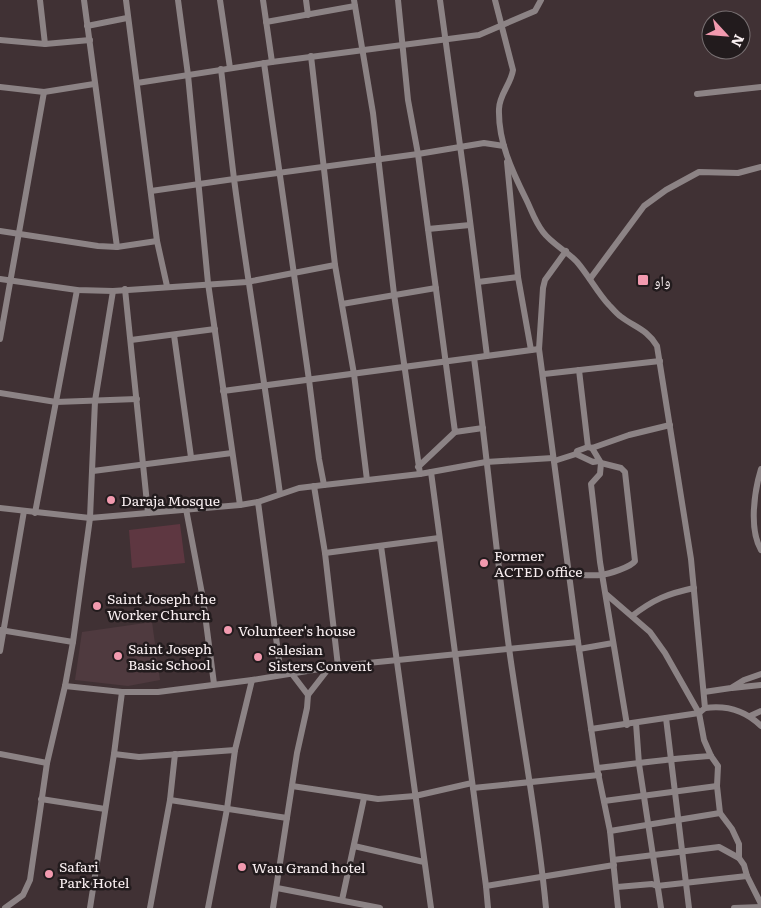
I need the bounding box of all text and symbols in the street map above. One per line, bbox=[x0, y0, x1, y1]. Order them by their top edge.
north arrow bbox=[701, 10, 751, 60]
text: N bbox=[727, 31, 750, 51]
place label: واو bbox=[654, 270, 670, 290]
marker: واو bbox=[636, 273, 650, 287]
place label: Daraja Mosque bbox=[121, 490, 220, 510]
marker: Daraja Mosque bbox=[105, 494, 117, 506]
place label: Former ACTED office bbox=[494, 545, 583, 581]
marker: Former ACTED office bbox=[478, 557, 490, 569]
place label: Saint Joseph the Worker Church bbox=[107, 588, 216, 624]
marker: Saint Joseph the Worker Church bbox=[91, 600, 103, 612]
place label: Volunteer's house bbox=[238, 620, 356, 640]
marker: Volunteer's house bbox=[222, 624, 234, 636]
place label: Saint Joseph Basic School bbox=[128, 638, 212, 674]
place label: Salesian Sisters Convent bbox=[268, 639, 372, 675]
marker: Saint Joseph Basic School bbox=[112, 650, 124, 662]
marker: Salesian Sisters Convent bbox=[252, 651, 264, 663]
place label: Safari Park Hotel bbox=[59, 856, 130, 892]
place label: Wau Grand hotel bbox=[252, 857, 366, 877]
marker: Wau Grand hotel bbox=[236, 861, 248, 873]
marker: Safari Park Hotel bbox=[43, 868, 55, 880]

